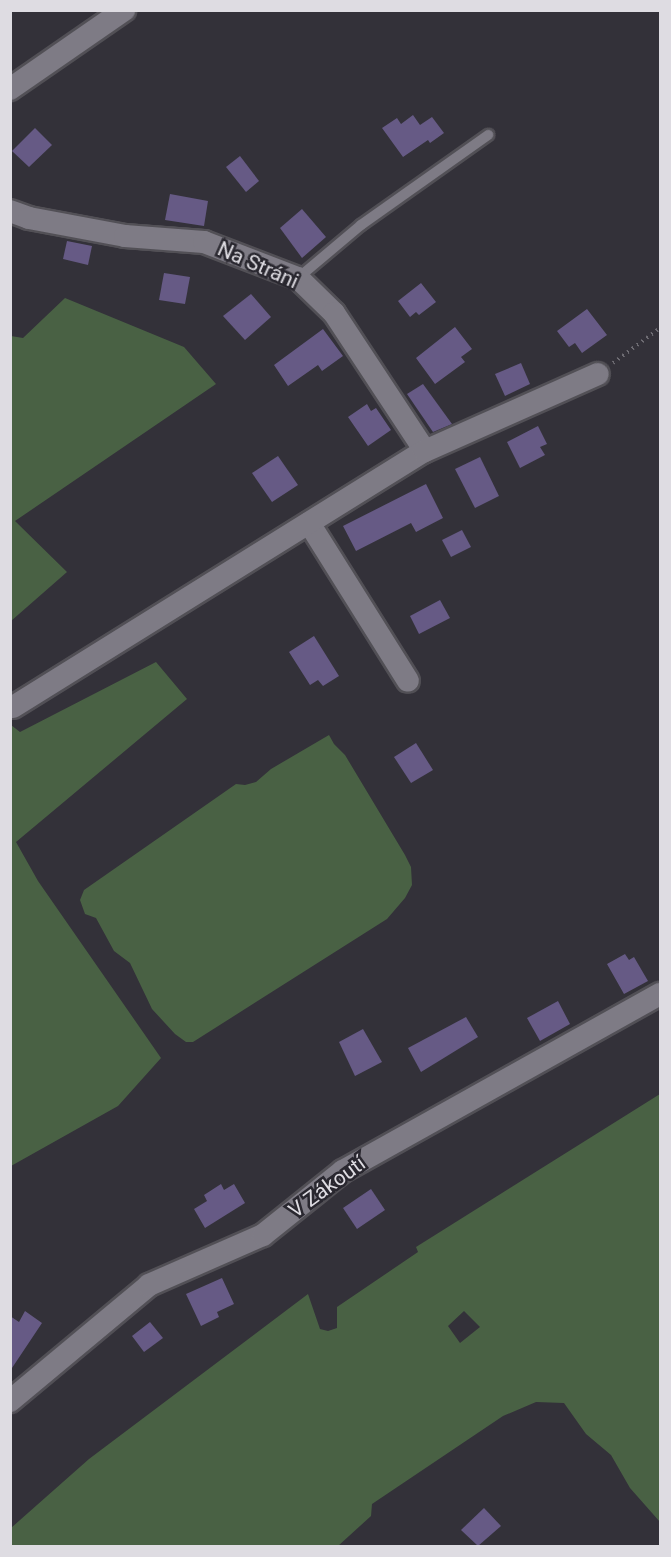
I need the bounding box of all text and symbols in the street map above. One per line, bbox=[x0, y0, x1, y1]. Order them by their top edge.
street label: Na Stráni bbox=[214, 236, 302, 294]
street label: V Zákoutí bbox=[284, 1151, 370, 1223]

